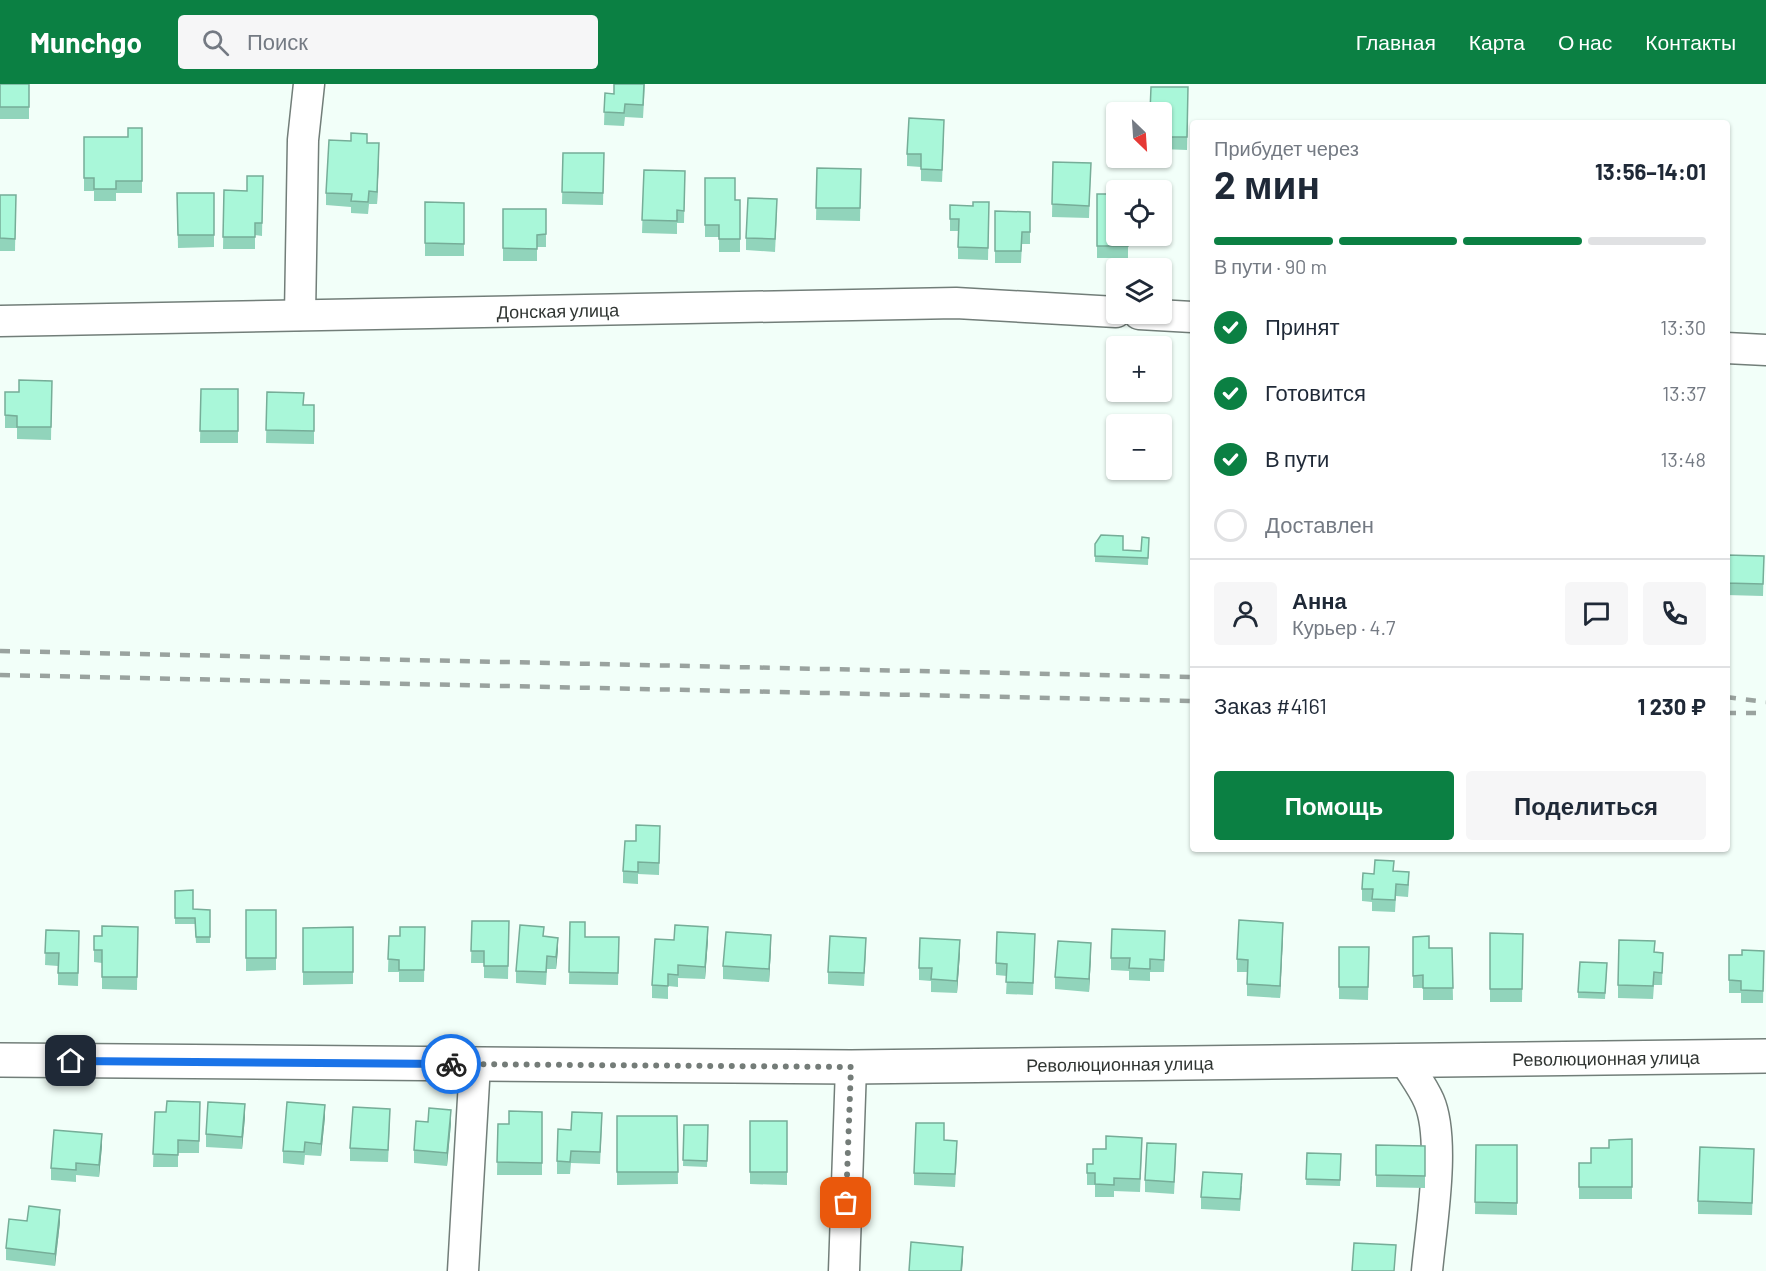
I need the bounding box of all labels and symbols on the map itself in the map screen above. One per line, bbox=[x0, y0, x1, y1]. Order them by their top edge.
north arrow bbox=[1106, 102, 1172, 168]
street label: Донская улица bbox=[496, 298, 620, 323]
courier bbox=[421, 1034, 481, 1094]
pin bbox=[45, 1035, 96, 1086]
street label: Революционная улица bbox=[1512, 1046, 1701, 1070]
street label: Революционная улица bbox=[1026, 1052, 1215, 1076]
pin bbox=[820, 1177, 871, 1228]

